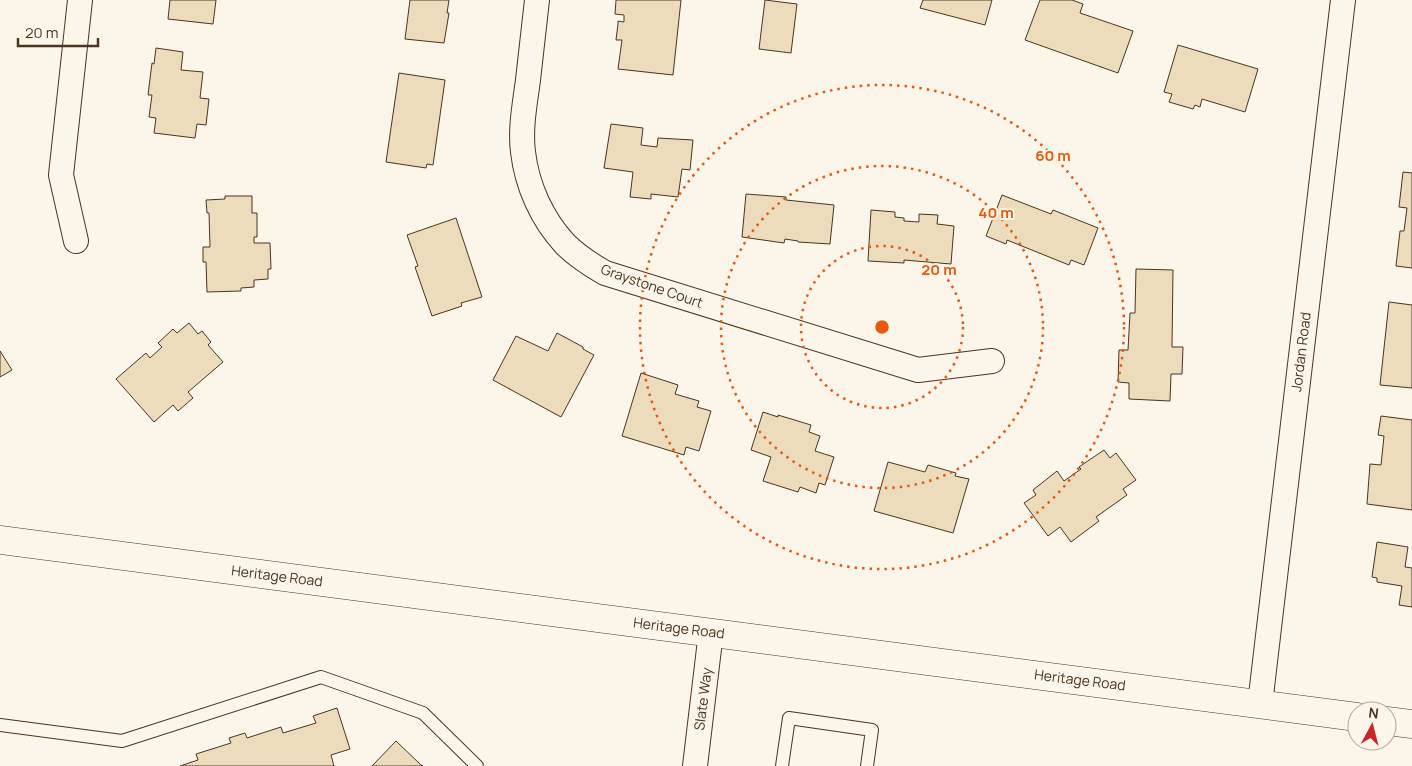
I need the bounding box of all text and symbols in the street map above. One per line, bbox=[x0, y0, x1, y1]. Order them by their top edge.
scale bar bbox=[18, 15, 98, 47]
text: 20 m bbox=[25, 22, 58, 43]
text: 60 m bbox=[1035, 145, 1071, 166]
text: 40 m bbox=[978, 202, 1014, 223]
street label: Graystone Court bbox=[599, 259, 706, 312]
text: 20 m bbox=[921, 259, 957, 280]
street label: Jordan Road bbox=[1286, 311, 1315, 393]
centre of rings bbox=[873, 318, 891, 336]
street label: Heritage Road bbox=[230, 560, 324, 591]
street label: Heritage Road bbox=[632, 612, 726, 643]
street label: Heritage Road bbox=[1033, 664, 1127, 695]
street label: Slate Way bbox=[689, 666, 716, 731]
north arrow bbox=[1347, 701, 1397, 751]
text: N bbox=[1367, 703, 1380, 723]

